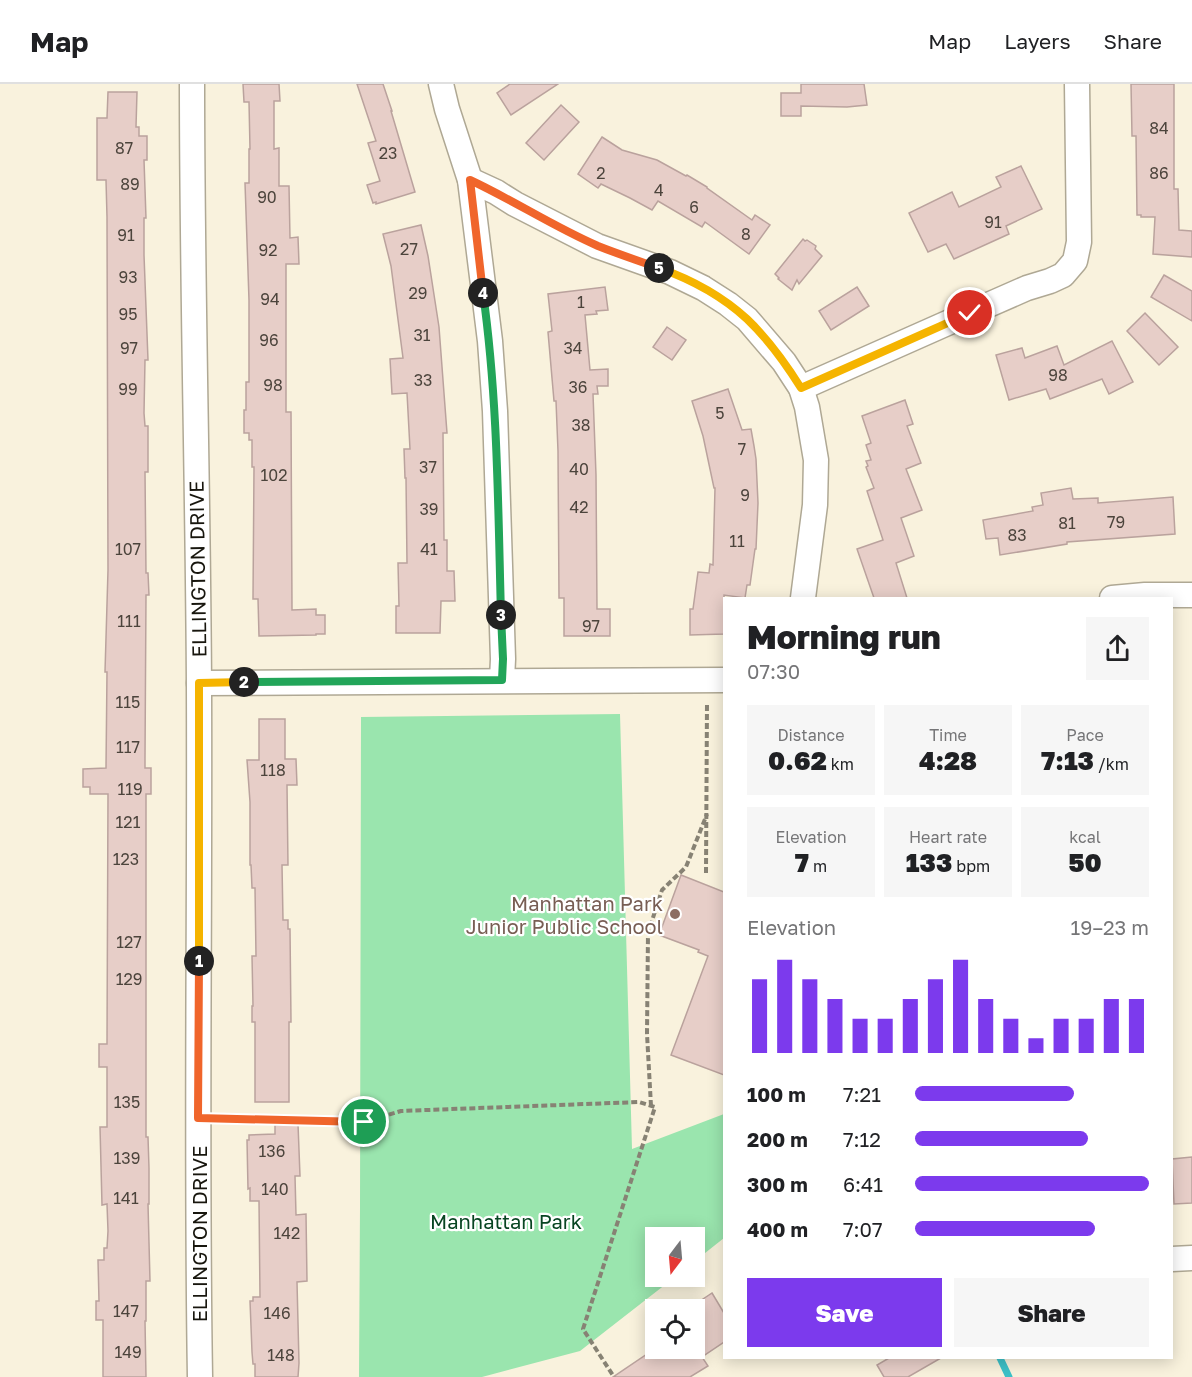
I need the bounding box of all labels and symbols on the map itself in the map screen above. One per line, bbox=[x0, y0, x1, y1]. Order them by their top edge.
house number: 84 bbox=[1149, 118, 1169, 138]
house number: 87 bbox=[115, 138, 133, 158]
house number: 23 bbox=[379, 143, 397, 163]
house number: 2 bbox=[596, 163, 606, 183]
house number: 86 bbox=[1149, 163, 1169, 183]
house number: 89 bbox=[120, 174, 140, 194]
house number: 4 bbox=[654, 180, 664, 200]
house number: 90 bbox=[257, 187, 277, 207]
house number: 6 bbox=[689, 197, 699, 217]
house number: 91 bbox=[984, 212, 1002, 232]
house number: 8 bbox=[741, 224, 751, 244]
house number: 91 bbox=[117, 225, 135, 245]
house number: 27 bbox=[400, 239, 418, 259]
house number: 92 bbox=[259, 240, 277, 260]
pin: 5 bbox=[644, 253, 674, 283]
house number: 93 bbox=[118, 267, 138, 287]
pin: 4 bbox=[468, 278, 498, 308]
house number: 29 bbox=[409, 283, 427, 303]
pin bbox=[944, 287, 995, 338]
house number: 94 bbox=[260, 289, 280, 309]
house number: 1 bbox=[577, 292, 585, 312]
house number: 95 bbox=[119, 304, 137, 324]
house number: 31 bbox=[413, 325, 431, 345]
house number: 96 bbox=[259, 330, 279, 350]
house number: 97 bbox=[120, 338, 138, 358]
house number: 34 bbox=[563, 338, 583, 358]
house number: 98 bbox=[1048, 365, 1068, 385]
house number: 33 bbox=[414, 370, 432, 390]
house number: 98 bbox=[263, 375, 283, 395]
house number: 36 bbox=[568, 377, 588, 397]
house number: 99 bbox=[118, 379, 138, 399]
house number: 5 bbox=[715, 403, 725, 423]
house number: 38 bbox=[571, 415, 591, 435]
house number: 7 bbox=[738, 439, 746, 459]
house number: 37 bbox=[419, 457, 437, 477]
house number: 40 bbox=[569, 459, 589, 479]
house number: 102 bbox=[261, 465, 287, 485]
street label: ELLINGTON DRIVE bbox=[183, 480, 211, 658]
house number: 9 bbox=[740, 485, 750, 505]
house number: 42 bbox=[569, 497, 589, 517]
house number: 39 bbox=[419, 499, 439, 519]
house number: 79 bbox=[1107, 512, 1125, 532]
house number: 81 bbox=[1058, 513, 1076, 533]
house number: 83 bbox=[1007, 525, 1027, 545]
house number: 11 bbox=[729, 531, 745, 551]
house number: 107 bbox=[115, 539, 141, 559]
house number: 41 bbox=[420, 539, 438, 559]
pin: 3 bbox=[486, 600, 516, 630]
house number: 111 bbox=[117, 611, 141, 631]
house number: 97 bbox=[582, 616, 600, 636]
pin: 2 bbox=[229, 667, 259, 697]
house number: 115 bbox=[116, 692, 140, 712]
house number: 117 bbox=[116, 737, 140, 757]
house number: 118 bbox=[260, 760, 286, 780]
house number: 119 bbox=[117, 779, 143, 799]
house number: 121 bbox=[116, 812, 141, 832]
house number: 123 bbox=[113, 849, 139, 869]
place label: Manhattan Park Junior Public School bbox=[466, 891, 663, 938]
marker: Manhattan Park Junior Public School bbox=[668, 907, 682, 921]
house number: 127 bbox=[116, 932, 142, 952]
pin: 1 bbox=[184, 946, 214, 976]
house number: 129 bbox=[116, 969, 142, 989]
house number: 135 bbox=[114, 1092, 140, 1112]
pin bbox=[338, 1096, 389, 1147]
house number: 136 bbox=[259, 1141, 285, 1161]
street label: ELLINGTON DRIVE bbox=[187, 1146, 211, 1322]
house number: 139 bbox=[114, 1148, 140, 1168]
house number: 140 bbox=[261, 1179, 289, 1199]
house number: 141 bbox=[113, 1188, 139, 1208]
park label: Manhattan Park bbox=[430, 1209, 582, 1233]
house number: 142 bbox=[274, 1223, 300, 1243]
north arrow bbox=[645, 1227, 705, 1287]
house number: 147 bbox=[113, 1301, 139, 1321]
house number: 146 bbox=[263, 1303, 291, 1323]
house number: 149 bbox=[114, 1342, 142, 1362]
house number: 148 bbox=[267, 1345, 295, 1365]

